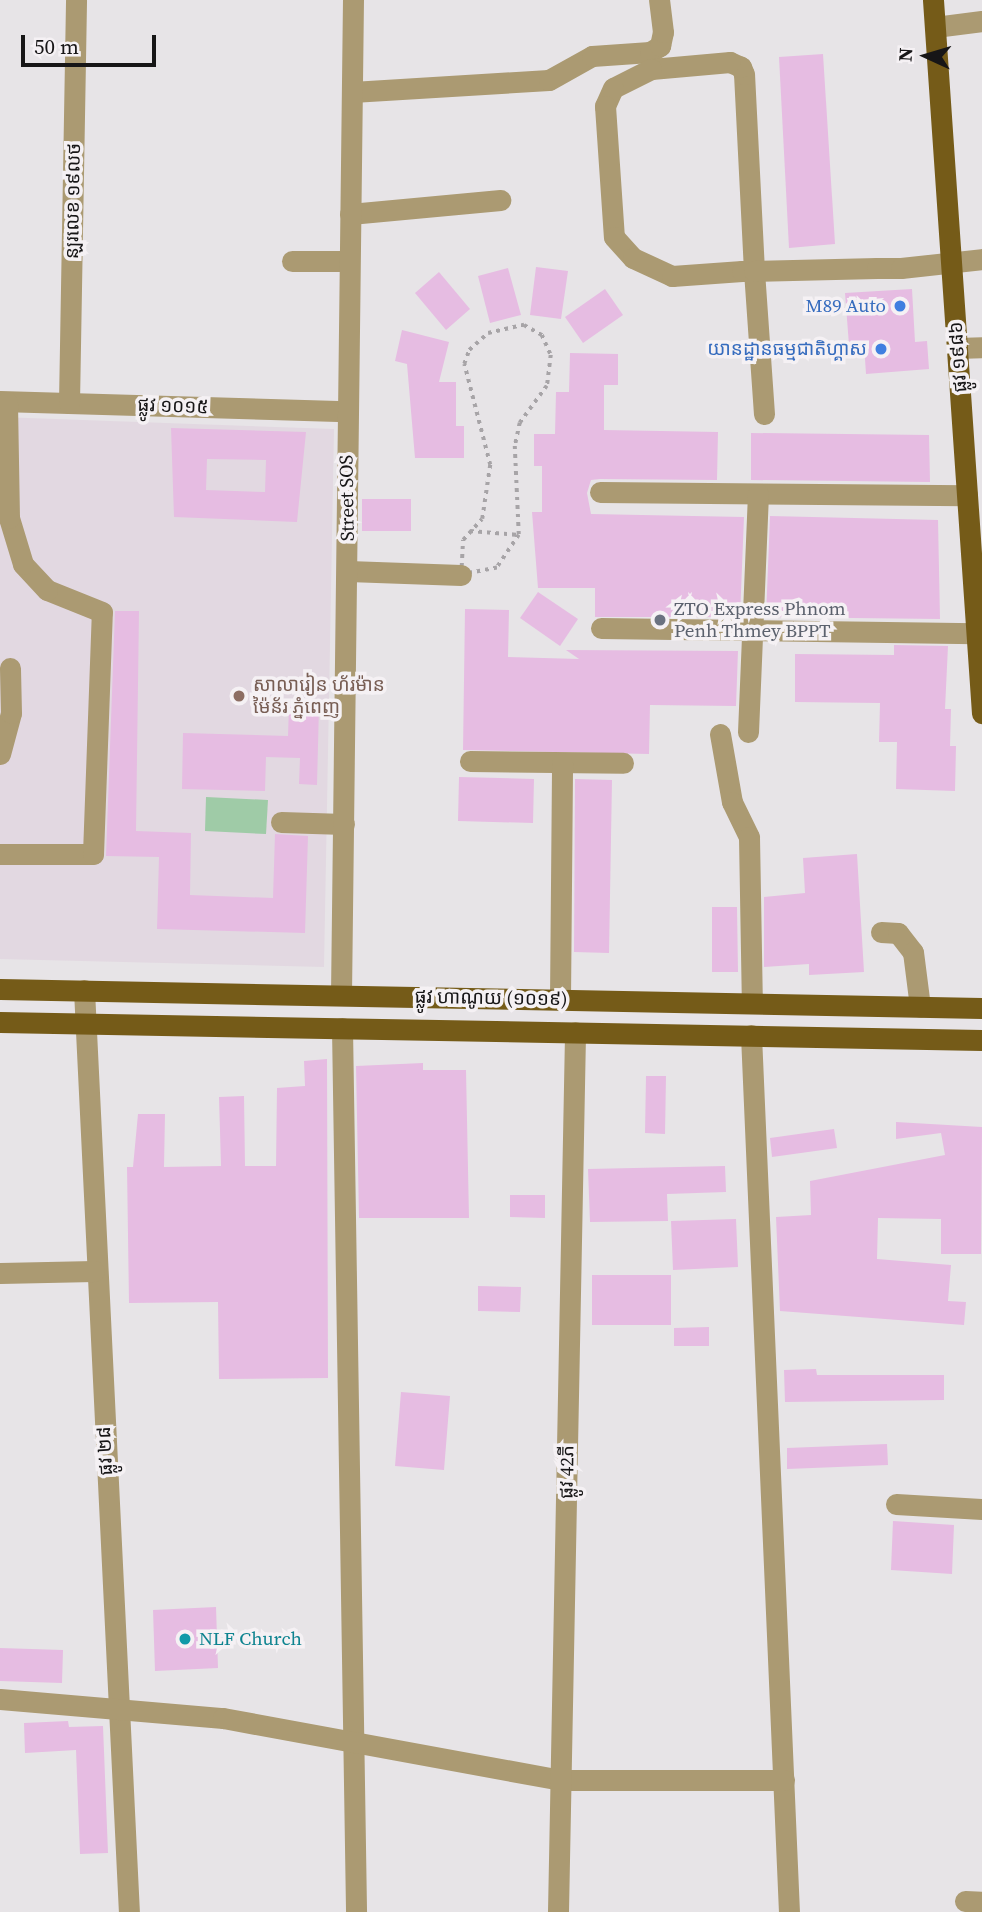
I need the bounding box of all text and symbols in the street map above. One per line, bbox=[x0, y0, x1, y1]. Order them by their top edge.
scale bar bbox=[24, 21, 159, 65]
north arrow bbox=[891, 21, 961, 91]
text: 50 m bbox=[34, 32, 79, 61]
text: N bbox=[892, 47, 919, 62]
street label: ន្ឡរលេខ ១៩លថ bbox=[61, 143, 85, 259]
place label: M89 Auto bbox=[806, 295, 886, 317]
marker: M89 Auto bbox=[892, 298, 908, 314]
street label: ផ្លូវ ១៩៨៦ bbox=[944, 321, 972, 393]
place label: យានដ្ឋានធម្មជាតិហ្គាស bbox=[707, 338, 867, 360]
marker: យានដ្ឋានធម្មជាតិហ្គាស bbox=[873, 341, 889, 357]
street label: ផ្លូវ ១០១៥ bbox=[137, 393, 209, 419]
street label: Street SOS bbox=[335, 455, 359, 541]
place label: ZTO Express Phnom Penh Thmey BPPT bbox=[674, 598, 846, 642]
marker: ZTO Express Phnom Penh Thmey BPPT bbox=[652, 612, 668, 628]
place label: សាលារៀន ហ័រម៉ាន ម៉ៃន័រ ភ្នំពេញ bbox=[253, 674, 385, 718]
marker: សាលារៀន ហ័រម៉ាន ម៉ៃន័រ ភ្នំពេញ bbox=[231, 688, 247, 704]
street label: ផ្លូវ ហាណូយ (១០១៩) bbox=[414, 985, 568, 1011]
street label: ផ្លូវ ២៨ bbox=[92, 1426, 118, 1476]
street label: ផ្លូវ 42ភី bbox=[555, 1445, 579, 1499]
place label: NLF Church bbox=[199, 1628, 302, 1650]
marker: NLF Church bbox=[177, 1631, 193, 1647]

